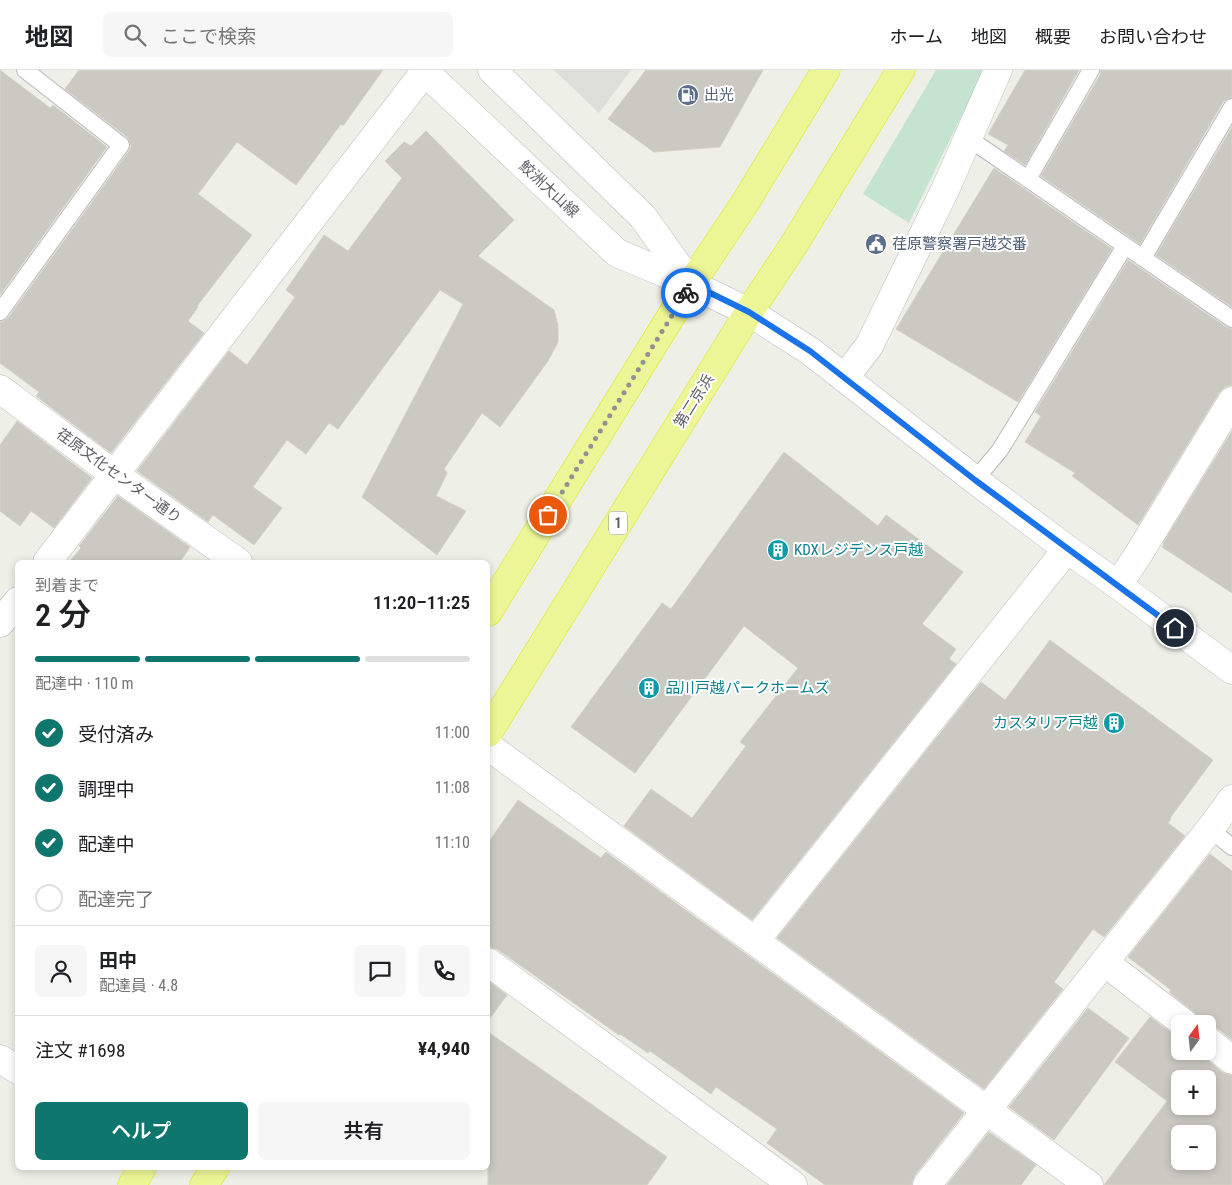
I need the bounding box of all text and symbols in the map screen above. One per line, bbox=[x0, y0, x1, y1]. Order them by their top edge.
search box bbox=[103, 12, 453, 57]
icon: search bbox=[121, 21, 149, 49]
text: 地図 bbox=[25, 23, 73, 51]
text: ここで検索 bbox=[161, 25, 256, 48]
text: ホーム bbox=[890, 26, 943, 47]
text: 地図 bbox=[971, 26, 1007, 47]
text: 概要 bbox=[1035, 26, 1071, 47]
text: お問い合わせ bbox=[1099, 26, 1207, 47]
fuel station icon: 出光 bbox=[676, 83, 700, 107]
place label: 出光 bbox=[704, 86, 734, 104]
street label: 鮫洲大山線 bbox=[515, 157, 583, 221]
public building icon: 荏原警察署戸越交番 bbox=[864, 232, 888, 256]
place label: 荏原警察署戸越交番 bbox=[892, 235, 1027, 253]
courier bbox=[661, 268, 711, 318]
icon: bike bbox=[672, 279, 700, 307]
street label: 第二京浜 bbox=[670, 371, 718, 431]
street label: 荏原文化センター通り bbox=[53, 425, 185, 527]
pin bbox=[527, 494, 569, 536]
icon: bag bbox=[534, 501, 562, 529]
road number: 1 bbox=[609, 512, 627, 534]
building icon: KDXレジデンス戸越 bbox=[766, 538, 790, 562]
place label: KDXレジデンス戸越 bbox=[794, 541, 924, 559]
text: 到着まで bbox=[35, 576, 99, 595]
text: 11:20–11:25 bbox=[373, 591, 470, 614]
text: 2 分 bbox=[35, 596, 90, 634]
pin bbox=[1154, 607, 1196, 649]
icon: home bbox=[1161, 614, 1189, 642]
text: 配達中 · 110 m bbox=[35, 674, 134, 693]
building icon: 品川戸越パークホームズ bbox=[637, 676, 661, 700]
place label: 品川戸越パークホームズ bbox=[665, 679, 830, 697]
building icon: カスタリア戸越 bbox=[1102, 711, 1126, 735]
place label: カスタリア戸越 bbox=[993, 714, 1098, 732]
icon: check bbox=[35, 719, 63, 747]
text: 受付済み bbox=[78, 723, 154, 746]
text: 11:00 bbox=[435, 723, 470, 742]
icon: check bbox=[35, 774, 63, 802]
text: 調理中 bbox=[78, 778, 135, 801]
text: 11:08 bbox=[435, 778, 470, 797]
icon: check bbox=[35, 829, 63, 857]
text: 配達中 bbox=[78, 833, 135, 856]
text: 11:10 bbox=[435, 833, 470, 852]
text: 配達完了 bbox=[78, 888, 154, 911]
button: person bbox=[35, 945, 87, 997]
button: chat bbox=[354, 945, 406, 997]
button: phone bbox=[418, 945, 470, 997]
text: 田中 bbox=[99, 949, 137, 972]
text: 配達員 · 4.8 bbox=[99, 976, 178, 995]
north arrow bbox=[1171, 1015, 1216, 1060]
map controls bbox=[1171, 1015, 1216, 1170]
text: ¥4,940 bbox=[418, 1037, 470, 1060]
text: 注文 #1698 bbox=[35, 1039, 125, 1062]
button: + bbox=[1171, 1070, 1216, 1115]
button: ヘルプ bbox=[35, 1102, 248, 1160]
button: 共有 bbox=[258, 1102, 470, 1160]
button: − bbox=[1171, 1125, 1216, 1170]

